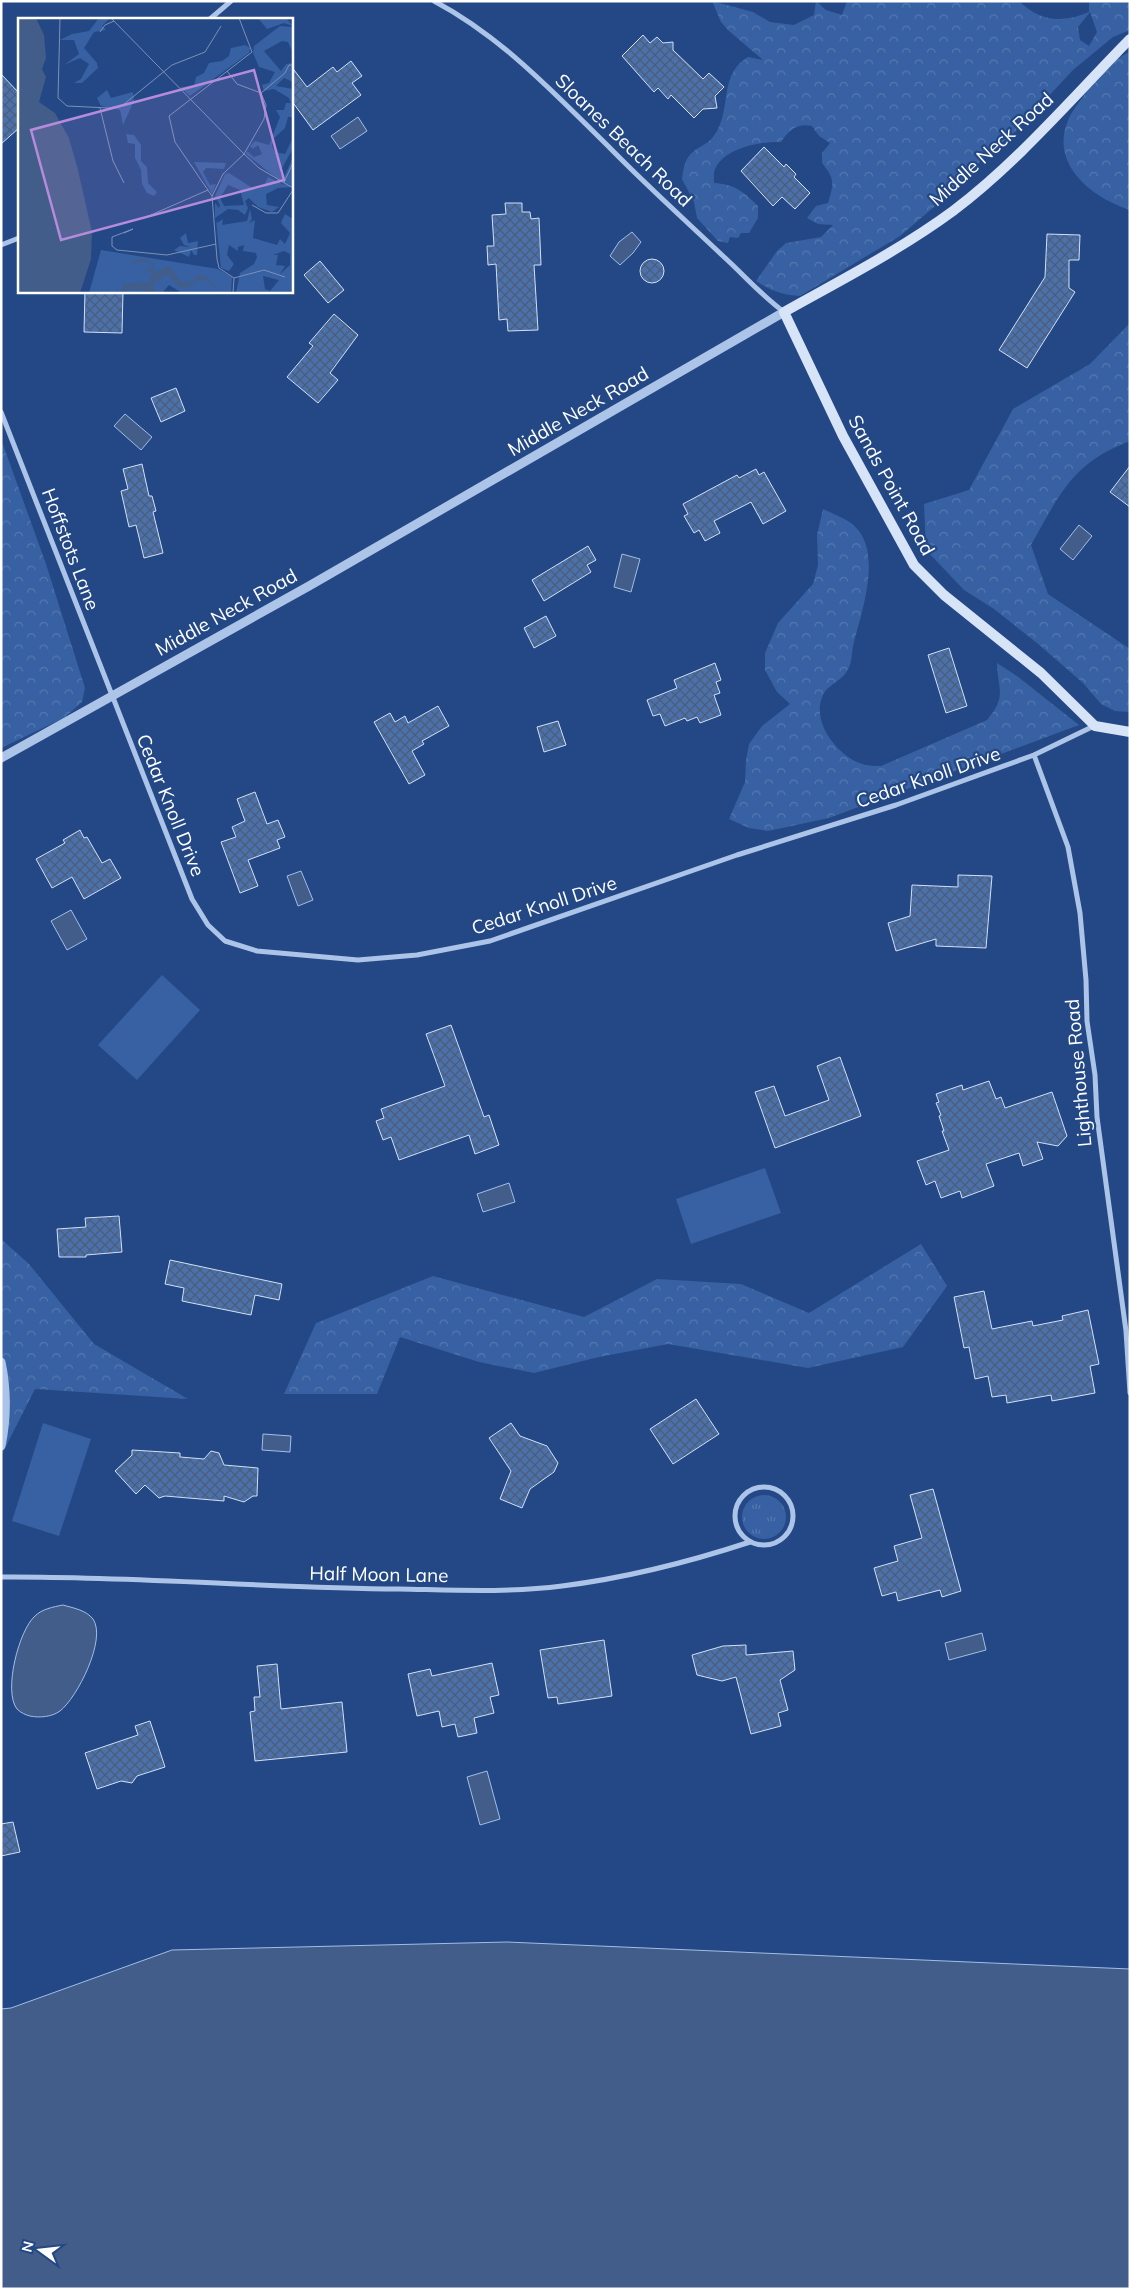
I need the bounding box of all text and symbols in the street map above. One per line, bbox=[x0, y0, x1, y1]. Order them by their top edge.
inset map bbox=[18, 18, 292, 292]
street label: Sloanes Beach Road bbox=[550, 68, 698, 212]
street label: Middle Neck Road bbox=[924, 87, 1058, 211]
street label: Middle Neck Road bbox=[503, 361, 653, 461]
street label: Sands Point Road bbox=[843, 411, 941, 559]
street label: Hoffstots Lane bbox=[37, 485, 105, 613]
street label: Middle Neck Road bbox=[151, 563, 301, 661]
street label: Cedar Knoll Drive bbox=[132, 730, 210, 880]
street label: Cedar Knoll Drive bbox=[853, 741, 1003, 813]
street label: Cedar Knoll Drive bbox=[468, 870, 620, 940]
street label: Lighthouse Road bbox=[1060, 998, 1096, 1148]
street label: Half Moon Lane bbox=[309, 1561, 449, 1587]
north arrow bbox=[15, 2225, 65, 2275]
text: N bbox=[17, 2239, 38, 2254]

